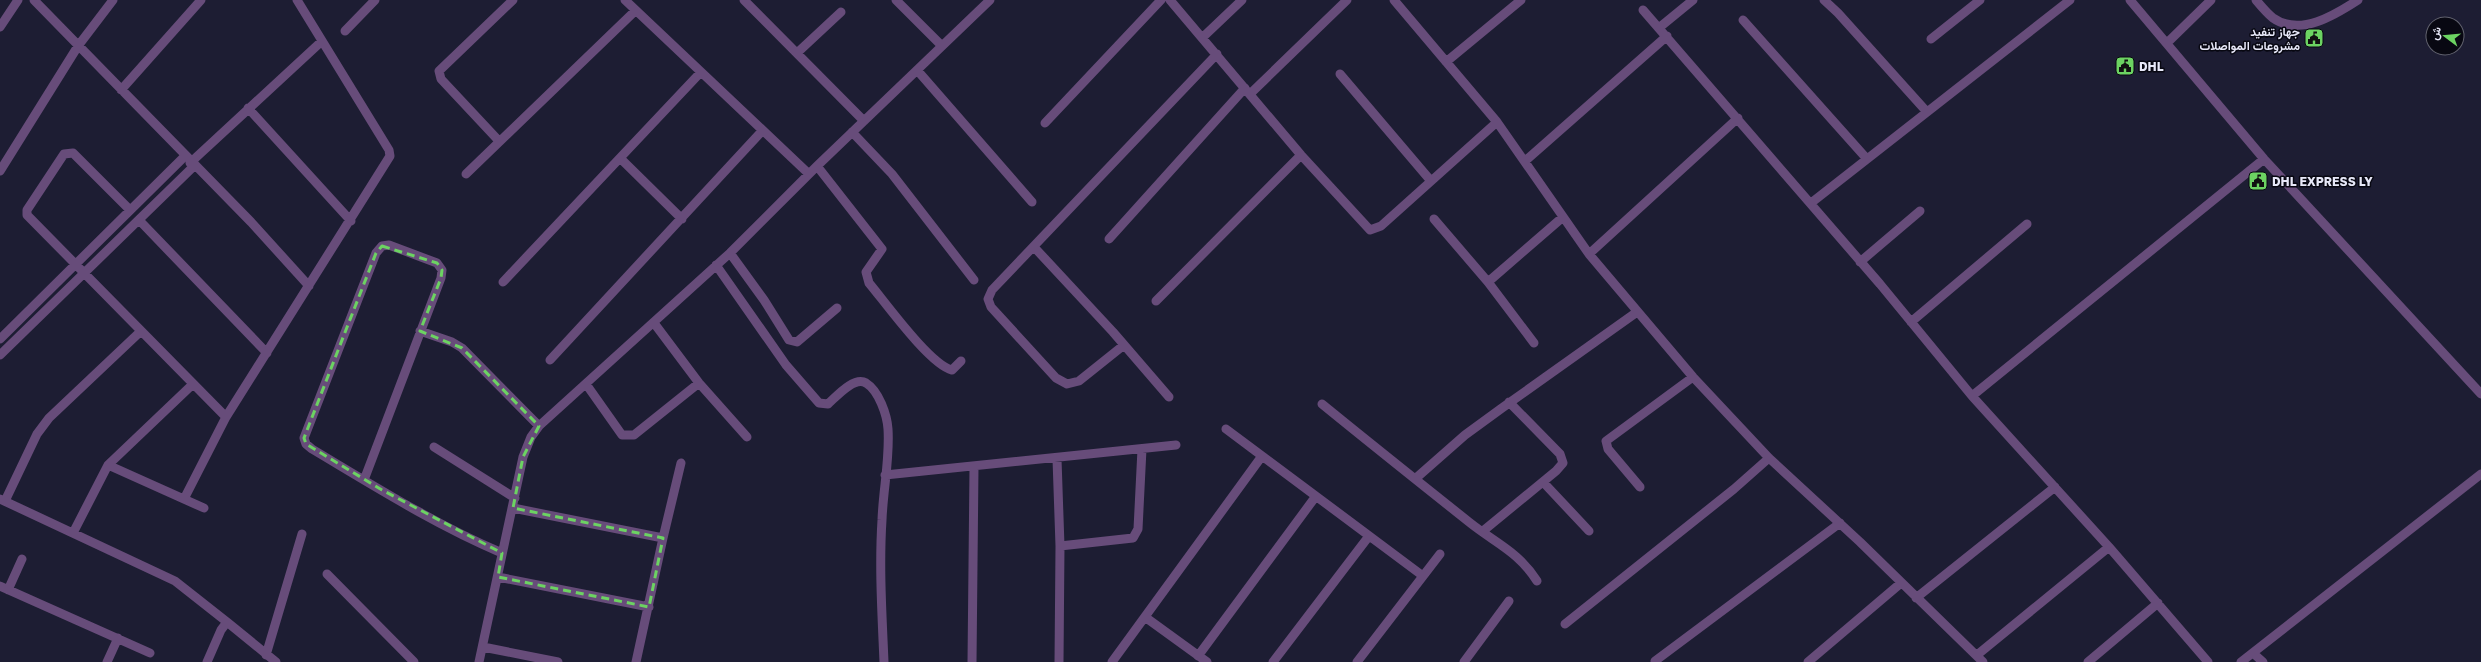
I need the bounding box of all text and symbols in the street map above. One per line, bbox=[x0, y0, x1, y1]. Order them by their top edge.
north arrow bbox=[2425, 16, 2465, 56]
place label: جهاز تنفيد مشروعات المواصلات bbox=[2199, 24, 2300, 54]
text: ش bbox=[2427, 25, 2444, 42]
public building icon: جهاز تنفيد مشروعات المواصلات bbox=[2303, 27, 2325, 49]
public building icon: DHL bbox=[2114, 55, 2136, 77]
place label: DHL bbox=[2139, 59, 2164, 74]
public building icon: DHL EXPRESS LY bbox=[2247, 170, 2269, 192]
place label: DHL EXPRESS LY bbox=[2272, 174, 2373, 189]

